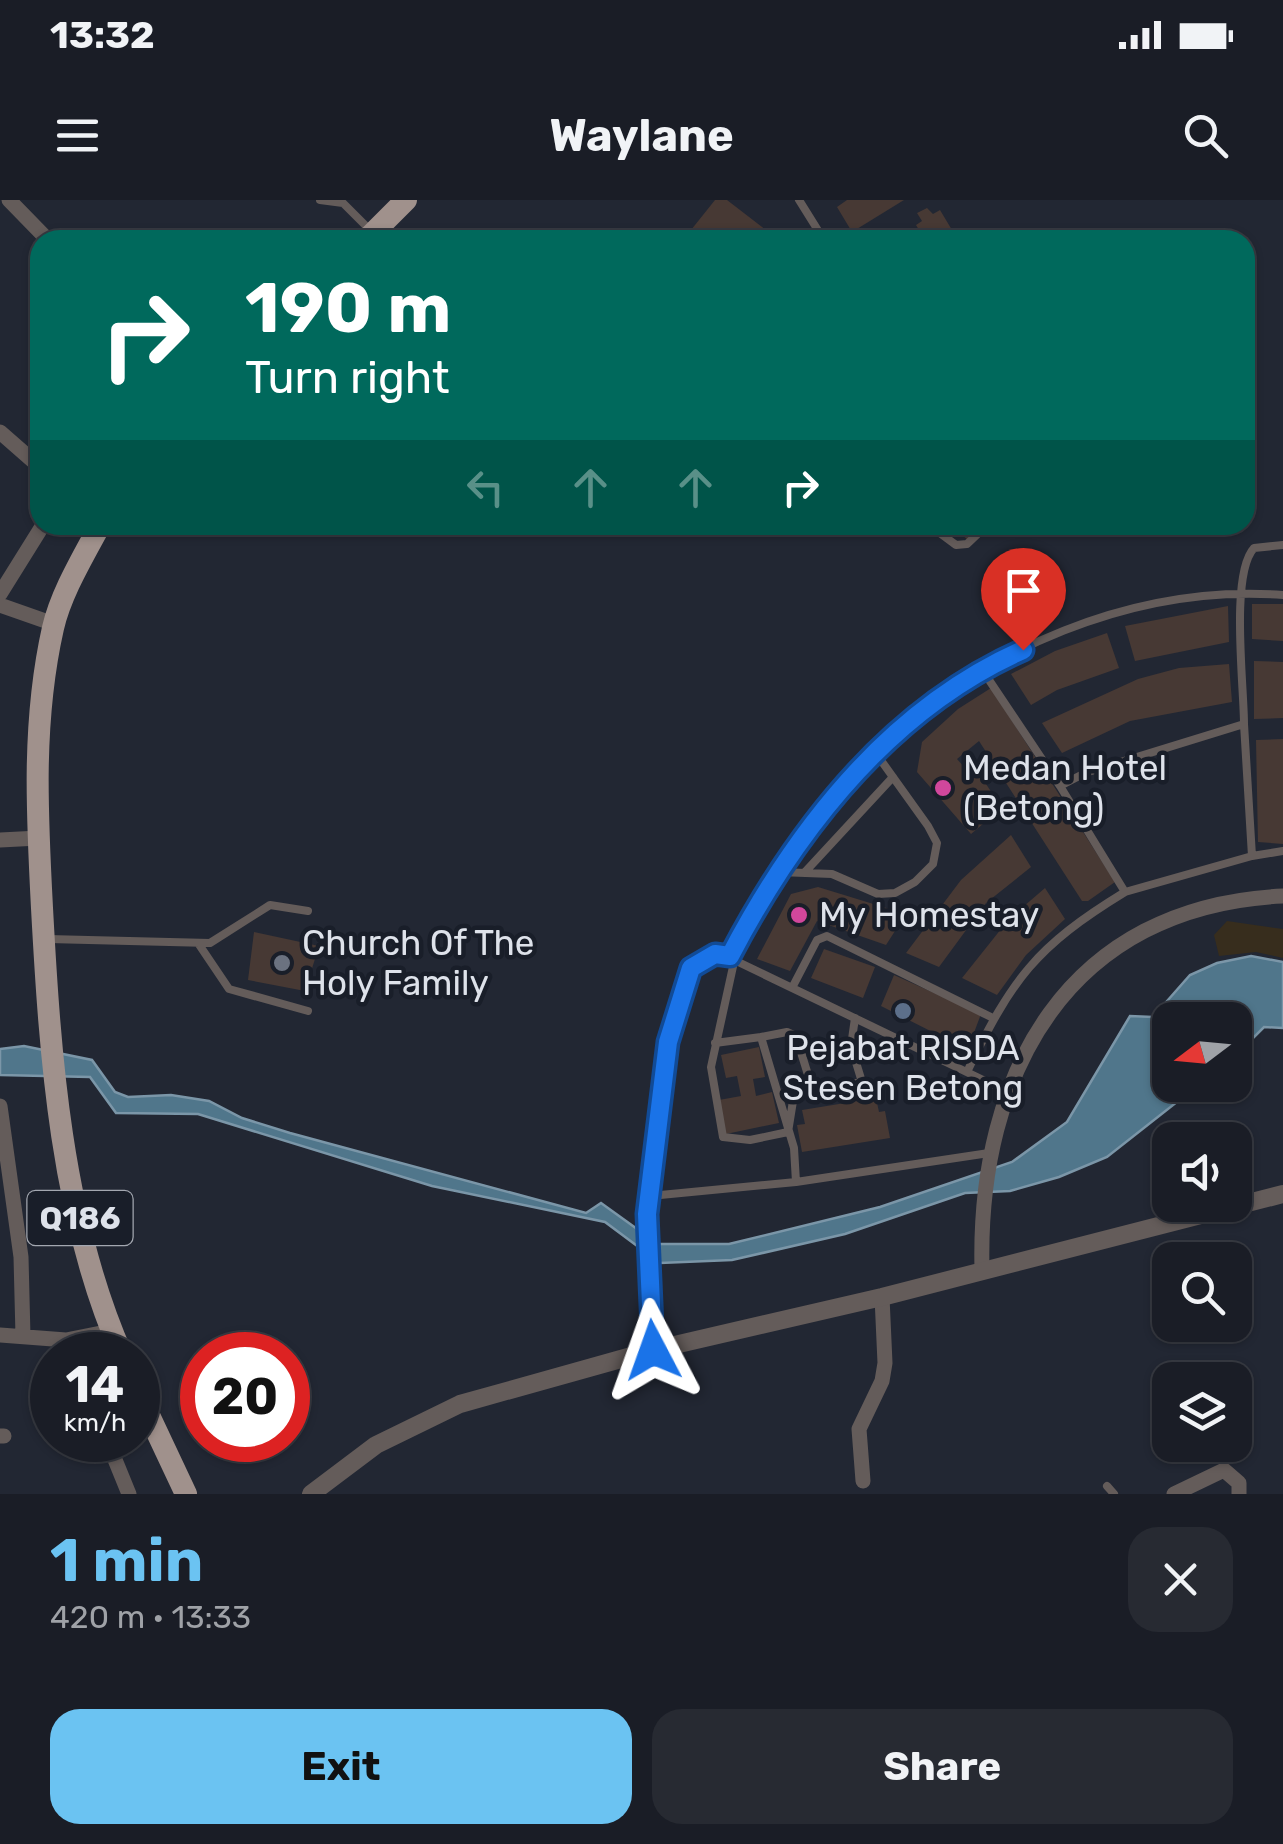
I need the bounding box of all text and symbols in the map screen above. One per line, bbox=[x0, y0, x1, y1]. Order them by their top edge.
text: 13:32 bbox=[50, 12, 155, 58]
icon: menu bbox=[50, 108, 105, 163]
icon: search bbox=[1178, 108, 1233, 163]
text: Waylane bbox=[549, 109, 734, 162]
text: 190 m bbox=[245, 267, 451, 350]
icon: right bbox=[80, 270, 210, 400]
text: Turn right bbox=[245, 351, 449, 404]
icon: left bbox=[458, 460, 513, 515]
icon: ahead bbox=[563, 460, 618, 515]
icon: ahead bbox=[668, 460, 723, 515]
icon: right bbox=[773, 460, 828, 515]
pin bbox=[981, 548, 1066, 651]
icon: arrive bbox=[996, 563, 1051, 618]
place label: Medan Hotel (Betong) bbox=[963, 747, 1167, 829]
marker: Medan Hotel (Betong) bbox=[932, 777, 954, 799]
place label: My Homestay bbox=[819, 894, 1039, 936]
marker: My Homestay bbox=[788, 904, 810, 926]
place label: Church Of The Holy Family bbox=[302, 922, 534, 1004]
marker: Church Of The Holy Family bbox=[271, 952, 293, 974]
marker: Pejabat RISDA Stesen Betong bbox=[892, 1000, 914, 1022]
north arrow bbox=[1152, 1002, 1252, 1102]
map controls bbox=[1152, 1002, 1252, 1462]
place label: Pejabat RISDA Stesen Betong bbox=[782, 1027, 1024, 1109]
button: sound bbox=[1152, 1122, 1252, 1222]
road number: Q186 bbox=[28, 1191, 132, 1245]
button: search bbox=[1152, 1242, 1252, 1342]
position arrow bbox=[601, 1298, 705, 1402]
speed limit sign: 20 bbox=[180, 1332, 310, 1462]
text: 14 bbox=[66, 1355, 125, 1415]
button: layers bbox=[1152, 1362, 1252, 1462]
text: km/h bbox=[64, 1408, 126, 1437]
text: 1 min bbox=[50, 1525, 203, 1596]
button: close bbox=[1128, 1527, 1233, 1632]
text: 420 m · 13:33 bbox=[50, 1598, 251, 1636]
button: Exit bbox=[50, 1709, 632, 1824]
button: Share bbox=[652, 1709, 1233, 1824]

